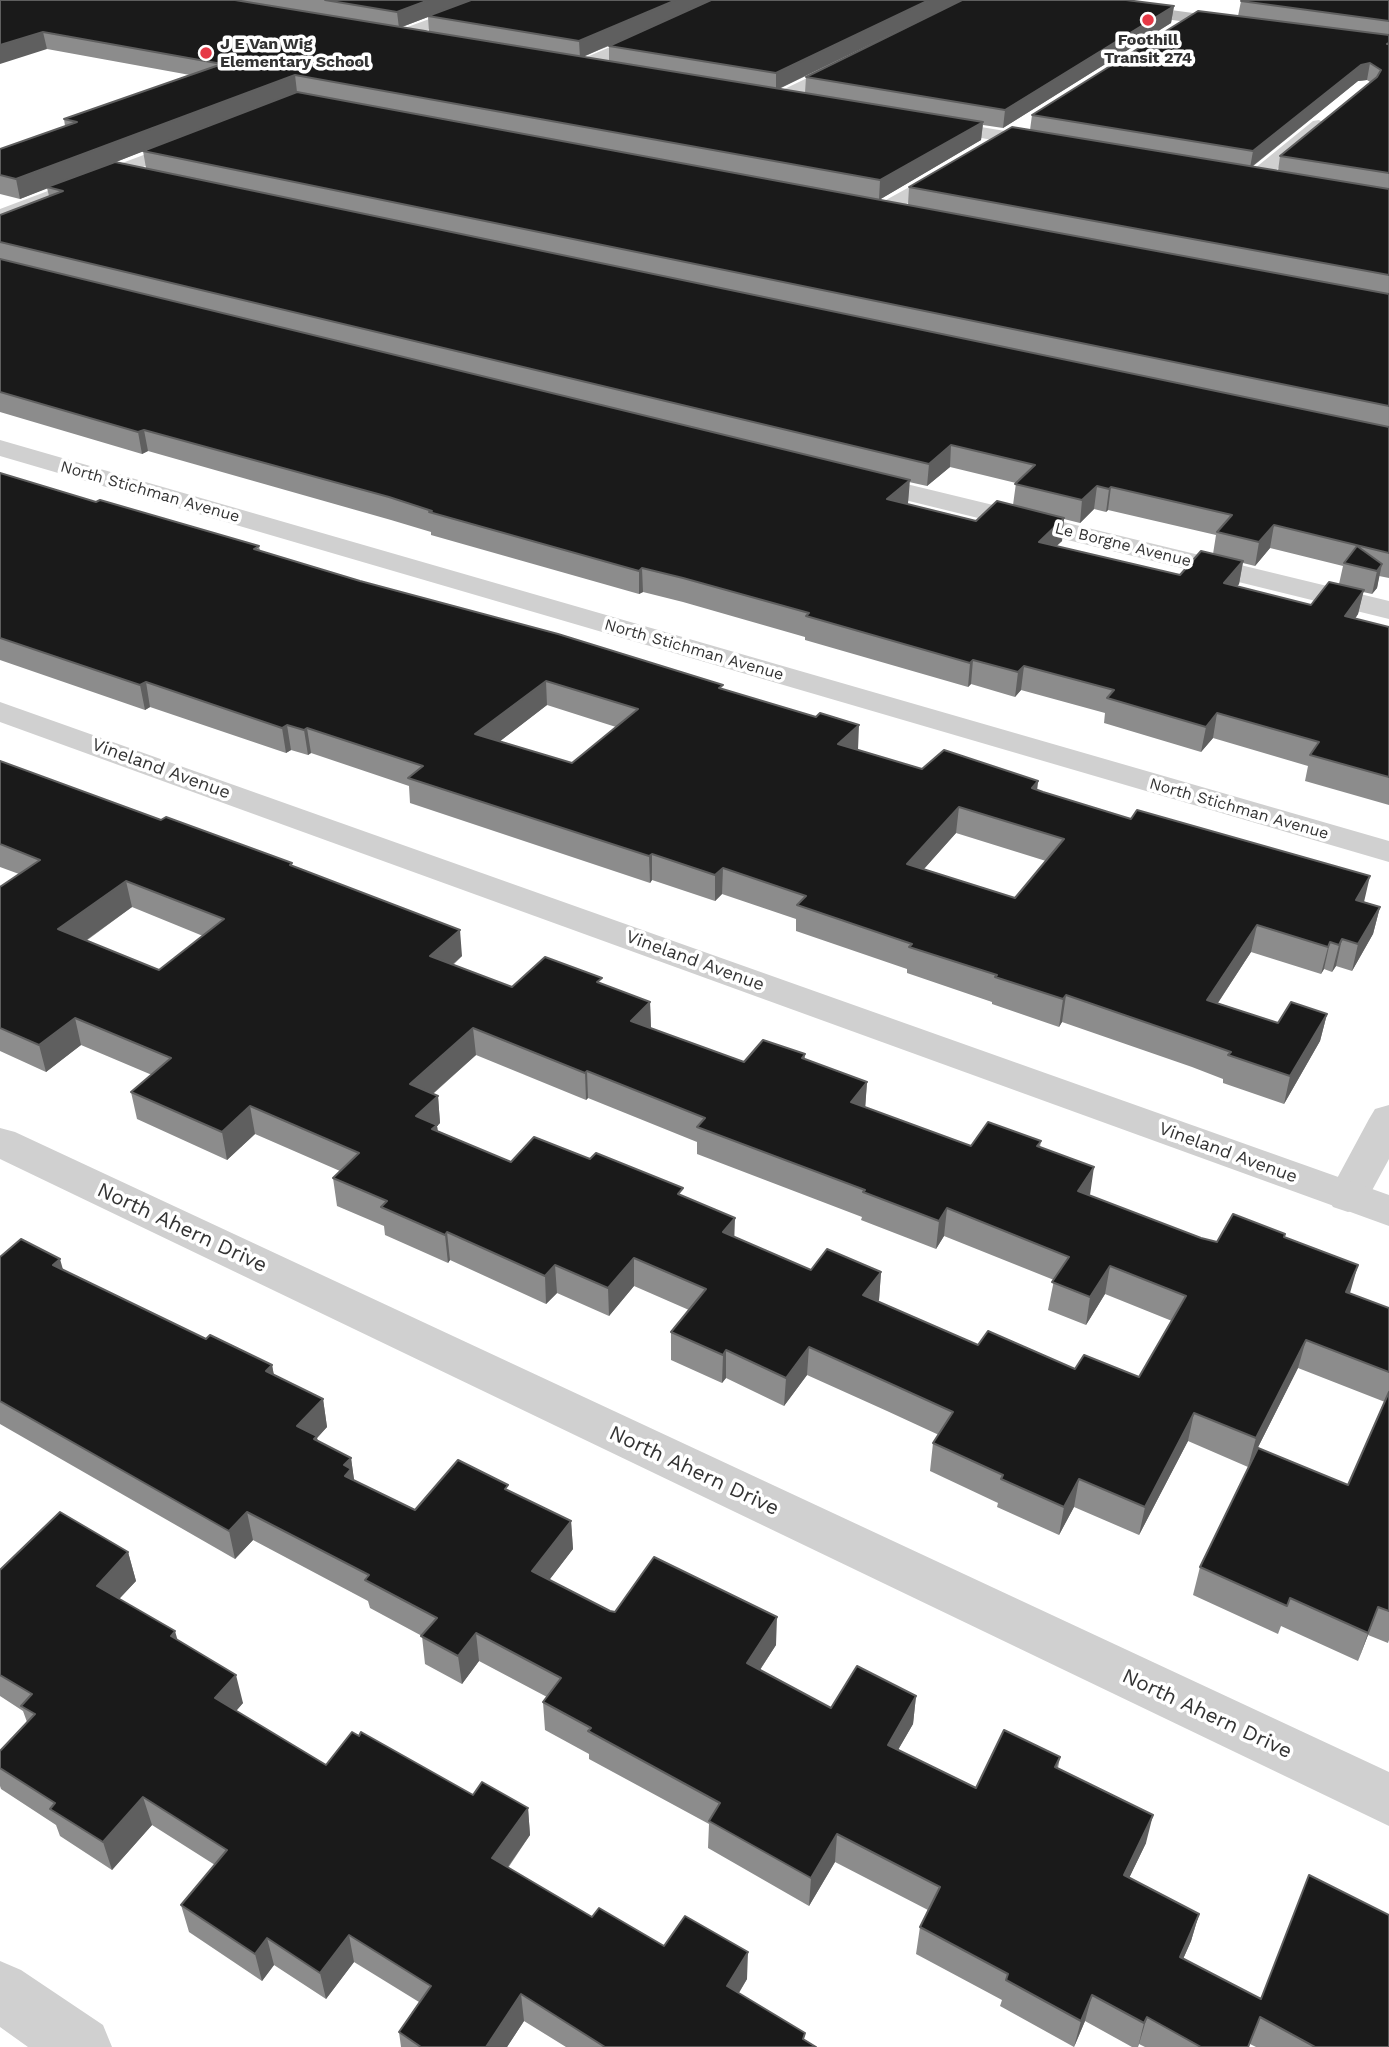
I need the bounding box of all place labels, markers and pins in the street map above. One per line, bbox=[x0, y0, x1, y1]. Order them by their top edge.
marker: Foothill Transit 274 bbox=[1140, 12, 1156, 28]
place label: Foothill Transit 274 bbox=[1104, 30, 1192, 68]
place label: J E Van Wig Elementary School bbox=[220, 34, 369, 72]
marker: J E Van Wig Elementary School bbox=[198, 45, 214, 61]

